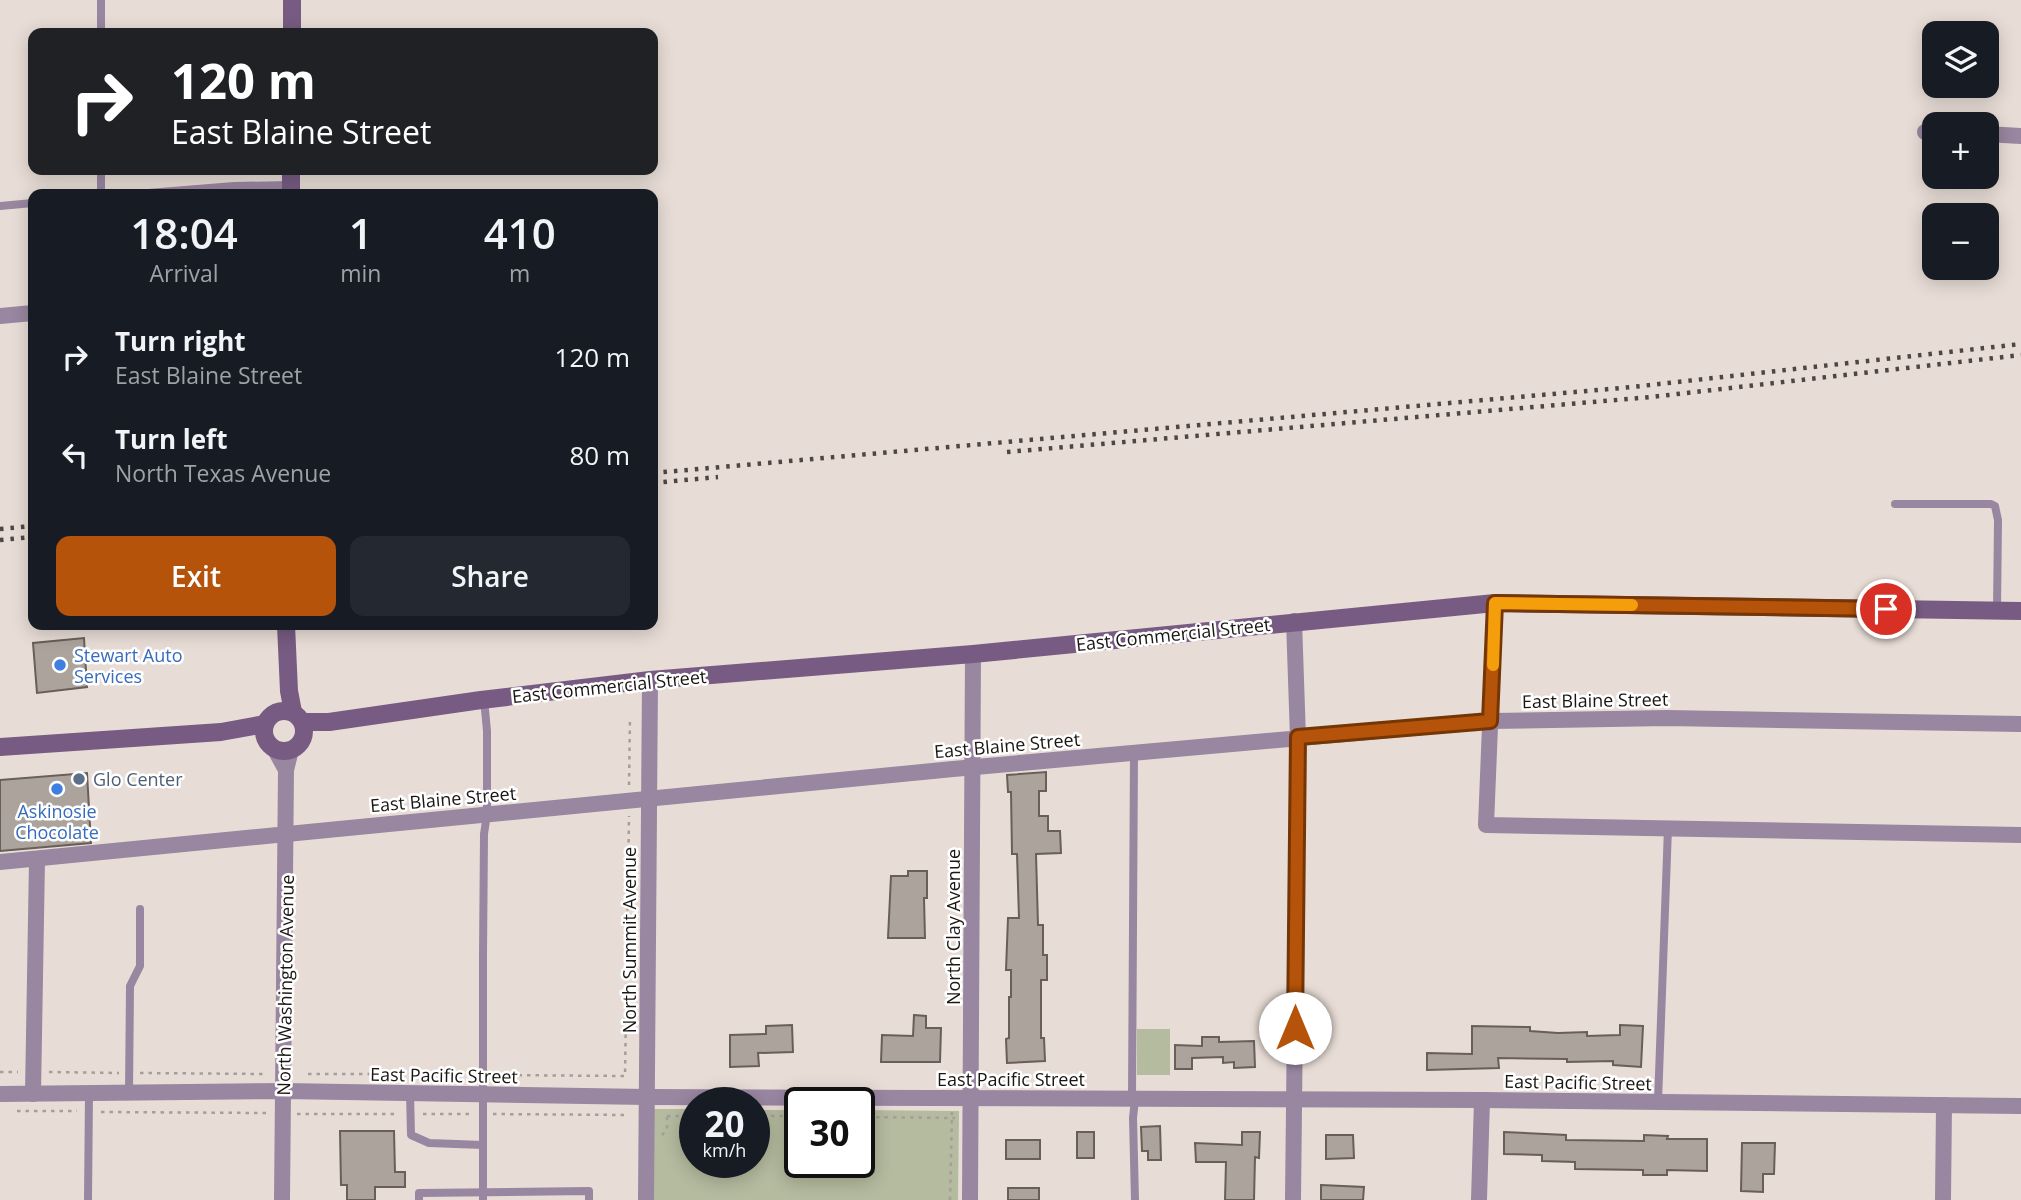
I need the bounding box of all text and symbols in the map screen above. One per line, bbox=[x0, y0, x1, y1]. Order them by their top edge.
map controls bbox=[1922, 21, 1999, 280]
button: layers bbox=[1922, 21, 1999, 98]
text: 120 m bbox=[171, 47, 316, 113]
icon: right bbox=[56, 56, 147, 147]
text: East Blaine Street bbox=[171, 110, 431, 153]
button: + bbox=[1922, 112, 1999, 189]
button: − bbox=[1922, 203, 1999, 280]
text: 18:04 bbox=[130, 204, 238, 261]
text: 1 bbox=[349, 204, 373, 261]
text: 410 bbox=[484, 204, 556, 261]
text: Arrival bbox=[149, 257, 219, 289]
text: min bbox=[340, 257, 381, 289]
text: m bbox=[509, 257, 530, 289]
text: Turn right bbox=[115, 323, 246, 359]
icon: right bbox=[56, 338, 94, 376]
text: 120 m bbox=[555, 339, 630, 375]
text: East Blaine Street bbox=[115, 359, 302, 391]
text: Turn left bbox=[115, 421, 227, 457]
icon: left bbox=[56, 436, 94, 474]
text: 80 m bbox=[569, 437, 630, 473]
text: North Texas Avenue bbox=[115, 457, 331, 489]
button: Exit bbox=[56, 536, 336, 616]
button: Share bbox=[350, 536, 630, 616]
pin bbox=[1856, 579, 1916, 639]
icon: arrive bbox=[1867, 590, 1905, 628]
street label: East Commercial Street bbox=[1075, 612, 1271, 656]
place label: Stewart Auto Services bbox=[74, 643, 182, 688]
marker: Stewart Auto Services bbox=[52, 657, 68, 673]
street label: East Commercial Street bbox=[511, 664, 707, 708]
street label: East Blaine Street bbox=[1522, 687, 1668, 713]
street label: East Blaine Street bbox=[933, 727, 1081, 763]
place label: Glo Center bbox=[93, 767, 183, 791]
marker: Glo Center bbox=[71, 771, 87, 787]
marker: Askinosie Chocolate bbox=[49, 781, 65, 797]
street label: East Blaine Street bbox=[369, 781, 517, 817]
place label: Askinosie Chocolate bbox=[15, 799, 99, 844]
street label: North Summit Avenue bbox=[617, 847, 641, 1033]
street label: North Clay Avenue bbox=[941, 849, 965, 1005]
street label: North Washington Avenue bbox=[271, 874, 299, 1096]
position arrow bbox=[1258, 991, 1332, 1065]
street label: East Pacific Street bbox=[370, 1062, 518, 1088]
street label: East Pacific Street bbox=[937, 1067, 1085, 1091]
street label: East Pacific Street bbox=[1504, 1069, 1652, 1095]
speed limit sign: 30 bbox=[784, 1087, 875, 1178]
text: 20 bbox=[704, 1100, 745, 1147]
text: km/h bbox=[703, 1138, 746, 1162]

